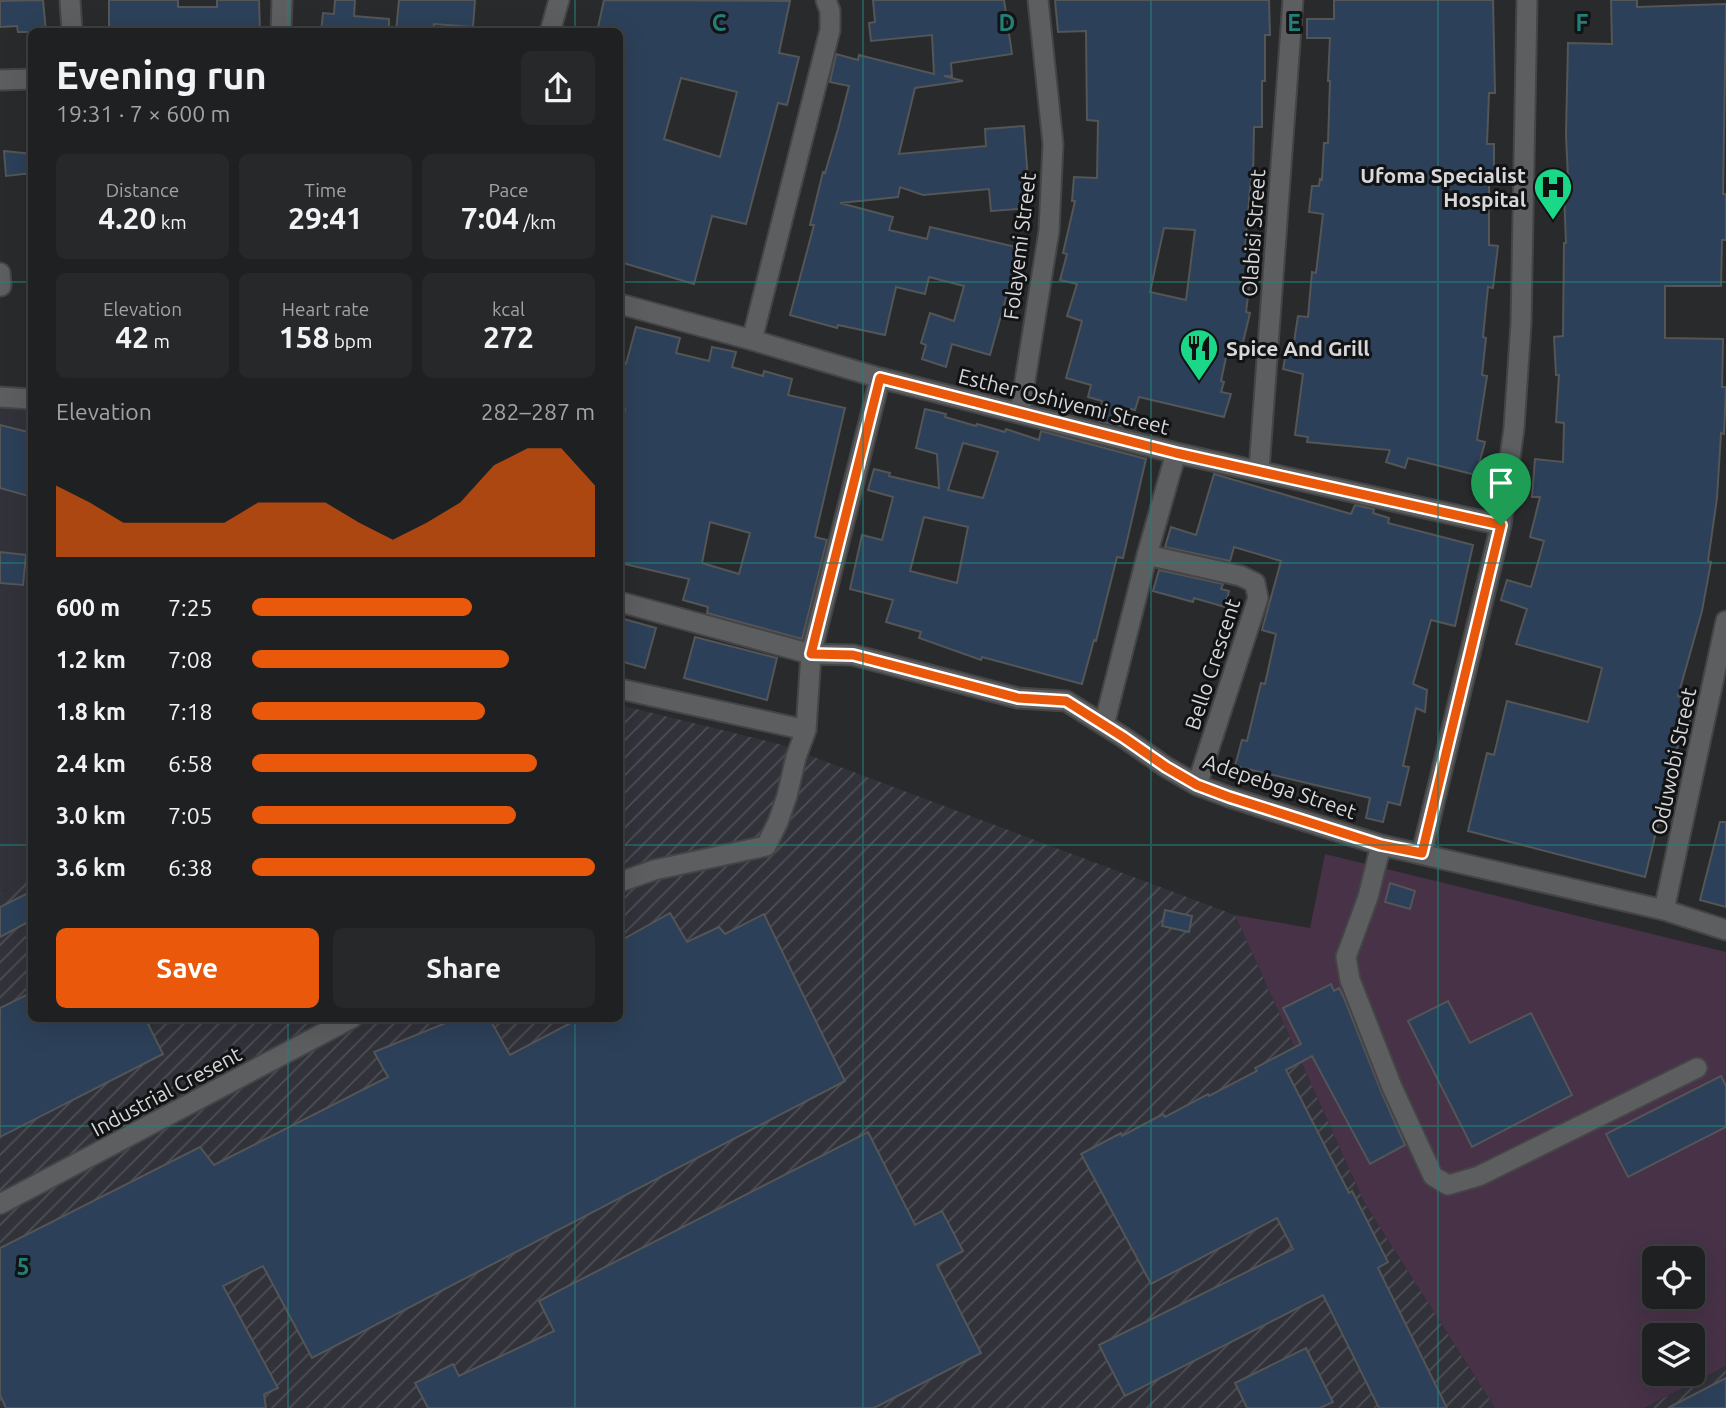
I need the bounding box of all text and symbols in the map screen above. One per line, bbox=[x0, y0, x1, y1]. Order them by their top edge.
text: C bbox=[712, 10, 727, 35]
text: D bbox=[999, 10, 1015, 35]
text: E bbox=[1287, 10, 1301, 35]
text: F bbox=[1576, 10, 1589, 35]
button: share bbox=[521, 51, 595, 125]
text: Evening run bbox=[56, 54, 267, 96]
text: 19:31 · 7 × 600 m bbox=[56, 101, 230, 126]
place label: Ufoma Specialist Hospital bbox=[1360, 163, 1526, 211]
hospital icon: Ufoma Specialist Hospital bbox=[1532, 166, 1574, 221]
street label: Olabisi Street bbox=[1237, 168, 1269, 298]
street label: Folayemi Street bbox=[998, 171, 1040, 321]
text: Distance bbox=[106, 179, 179, 201]
text: Time bbox=[304, 179, 347, 201]
text: Pace bbox=[488, 179, 529, 201]
text: 4.20 bbox=[98, 201, 156, 235]
text: 29:41 bbox=[288, 201, 363, 235]
text: 7:04 bbox=[461, 201, 519, 235]
text: km bbox=[156, 211, 187, 233]
text: /km bbox=[519, 211, 556, 233]
text: Elevation bbox=[103, 298, 182, 320]
text: Heart rate bbox=[282, 298, 369, 320]
text: kcal bbox=[492, 298, 525, 320]
text: 42 bbox=[115, 320, 149, 354]
text: 158 bbox=[279, 320, 329, 354]
text: 272 bbox=[483, 320, 534, 354]
restaurant icon: Spice And Grill bbox=[1178, 327, 1220, 382]
text: m bbox=[149, 330, 170, 352]
text: bpm bbox=[329, 330, 372, 352]
place label: Spice And Grill bbox=[1226, 336, 1370, 360]
street label: Esther Oshiyemi Street bbox=[956, 363, 1172, 439]
text: Elevation bbox=[56, 399, 152, 424]
text: 282–287 m bbox=[481, 399, 595, 424]
pin bbox=[1471, 453, 1531, 525]
icon: arrive bbox=[1482, 464, 1520, 502]
text: 600 m bbox=[56, 595, 120, 620]
text: 7:25 bbox=[168, 595, 213, 620]
street label: Bello Crescent bbox=[1180, 596, 1244, 732]
text: 1.2 km bbox=[56, 647, 126, 672]
text: 7:08 bbox=[168, 647, 213, 672]
street label: Oduwobi Street bbox=[1646, 685, 1700, 837]
text: 1.8 km bbox=[56, 699, 126, 724]
text: 7:18 bbox=[168, 699, 213, 724]
street label: Adepebga Street bbox=[1200, 749, 1360, 823]
text: 2.4 km bbox=[56, 751, 126, 776]
text: 6:58 bbox=[168, 751, 213, 776]
text: 3.0 km bbox=[56, 803, 126, 828]
text: 7:05 bbox=[168, 803, 213, 828]
text: 3.6 km bbox=[56, 855, 126, 880]
text: 6:38 bbox=[168, 855, 213, 880]
button: Save bbox=[56, 928, 319, 1008]
button: Share bbox=[333, 928, 595, 1008]
street label: Industrial Cresent bbox=[87, 1041, 245, 1141]
map controls bbox=[1642, 1246, 1705, 1386]
button: locate bbox=[1642, 1246, 1705, 1309]
text: 5 bbox=[17, 1254, 29, 1279]
button: layers bbox=[1642, 1323, 1705, 1386]

